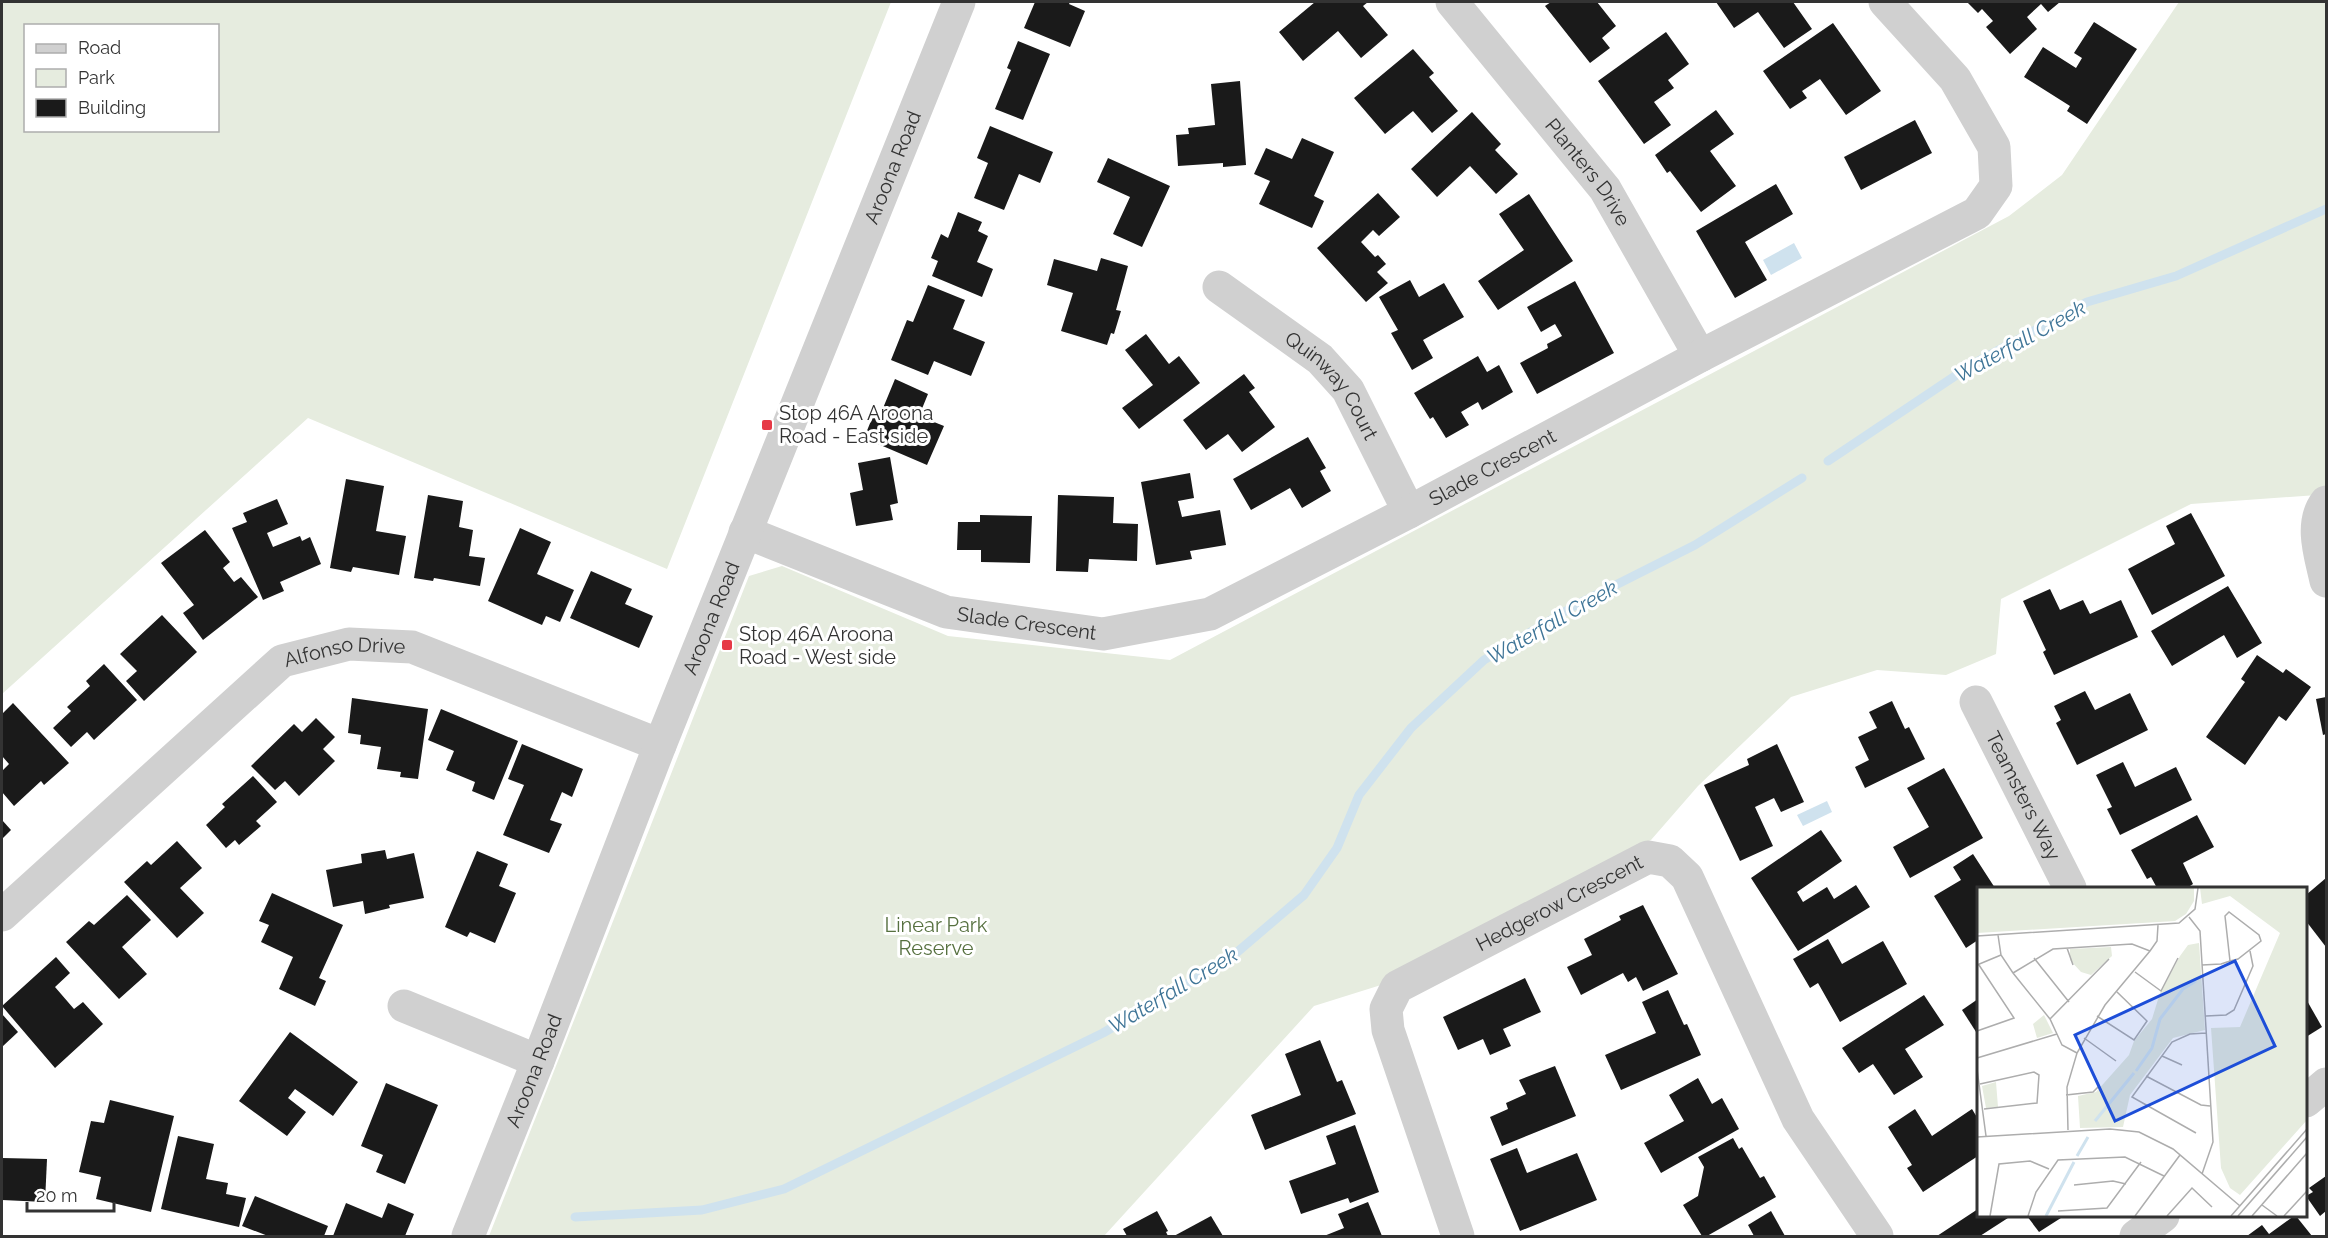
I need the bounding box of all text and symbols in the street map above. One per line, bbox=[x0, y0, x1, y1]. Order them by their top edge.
legend bbox=[24, 24, 219, 132]
text: Road bbox=[78, 37, 121, 58]
text: Park bbox=[78, 67, 115, 88]
text: Building bbox=[78, 97, 146, 118]
street label: Aroona Road bbox=[859, 107, 926, 227]
street label: Planters Drive bbox=[1540, 113, 1636, 230]
water label: Waterfall Creek bbox=[1950, 295, 2090, 387]
street label: Quinway Court bbox=[1280, 326, 1383, 444]
place label: Stop 46A Aroona Road - East side bbox=[779, 401, 933, 448]
marker: Stop 46A Aroona Road - East side bbox=[760, 418, 774, 432]
street label: Slade Crescent bbox=[1425, 423, 1560, 511]
street label: Aroona Road bbox=[678, 558, 745, 678]
water label: Waterfall Creek bbox=[1482, 575, 1622, 669]
street label: Slade Crescent bbox=[956, 602, 1098, 645]
place label: Stop 46A Aroona Road - West side bbox=[739, 622, 896, 669]
street label: Alfonso Drive bbox=[281, 631, 406, 672]
marker: Stop 46A Aroona Road - West side bbox=[720, 638, 734, 652]
street label: Teamsters Way bbox=[1981, 727, 2066, 864]
street label: Hedgerow Crescent bbox=[1472, 850, 1647, 956]
inset map bbox=[1977, 887, 2307, 1217]
park label: Linear Park Reserve bbox=[885, 913, 988, 960]
water label: Waterfall Creek bbox=[1104, 942, 1242, 1038]
street label: Aroona Road bbox=[501, 1011, 567, 1131]
scale bar bbox=[27, 1175, 114, 1213]
text: 20 m bbox=[36, 1185, 78, 1206]

